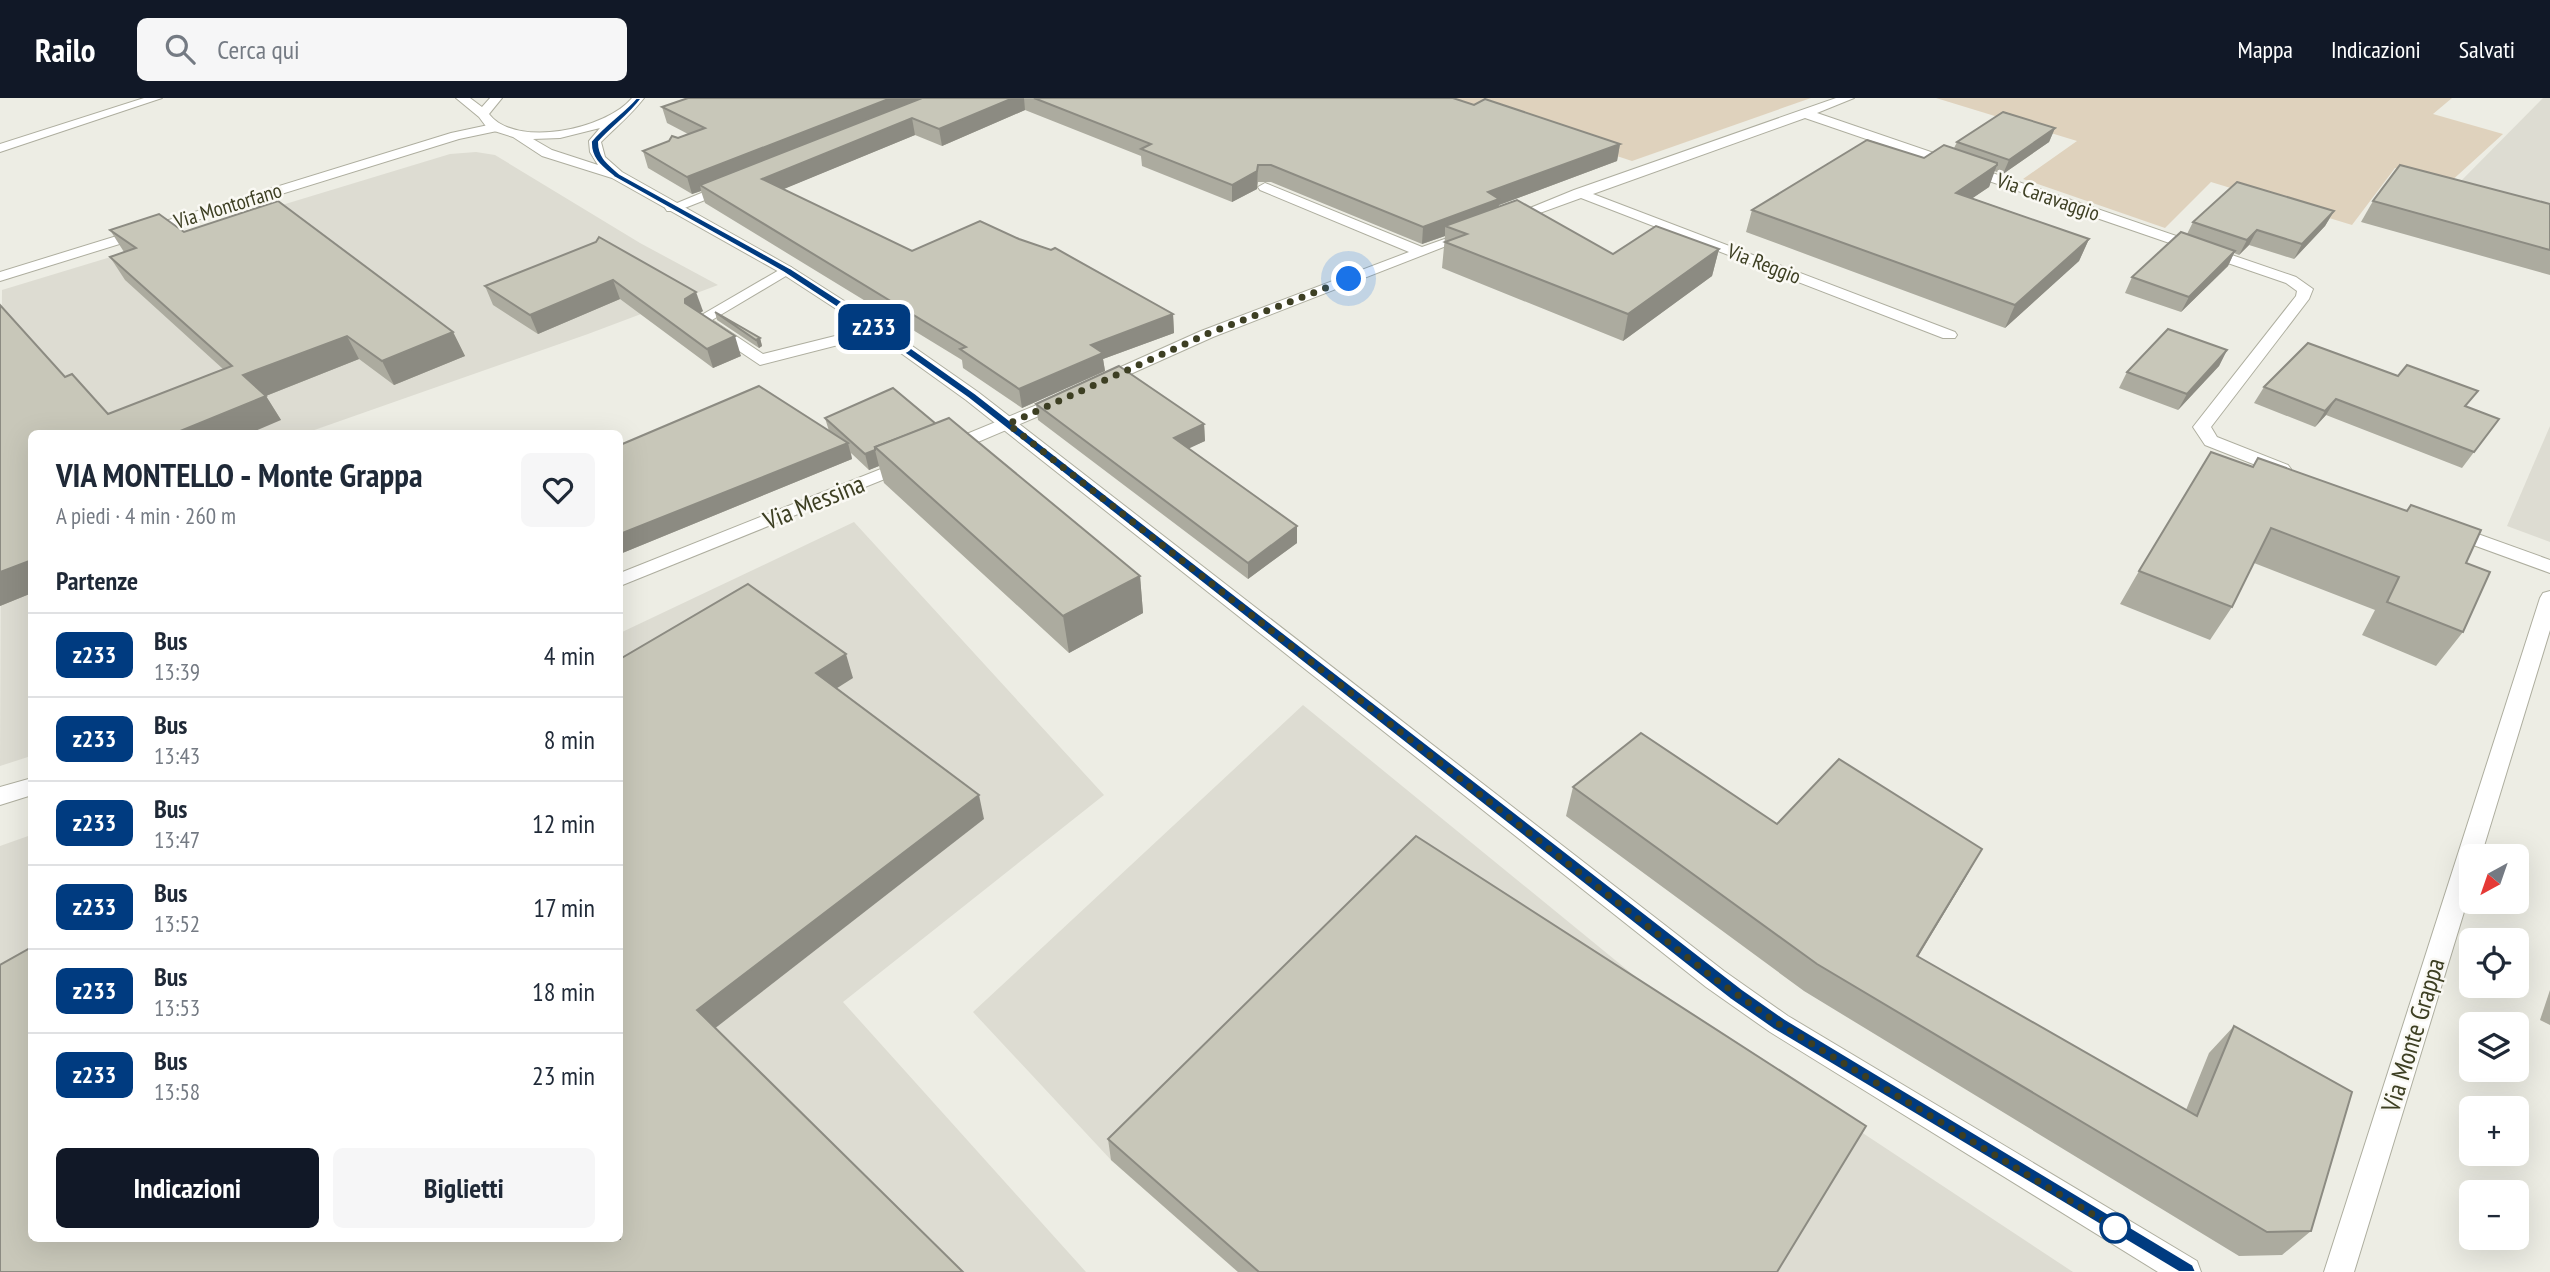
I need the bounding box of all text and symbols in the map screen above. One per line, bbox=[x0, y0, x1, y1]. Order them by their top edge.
search box bbox=[137, 18, 627, 81]
text: Railo bbox=[35, 28, 95, 71]
icon: search bbox=[161, 30, 199, 68]
text: Cerca qui bbox=[217, 33, 300, 66]
text: Mappa bbox=[2238, 34, 2293, 65]
text: Indicazioni bbox=[2331, 34, 2421, 65]
text: Salvati bbox=[2459, 34, 2515, 65]
street label: Via Caravaggio bbox=[1992, 166, 2103, 227]
street label: Via Montorfano bbox=[170, 176, 285, 235]
street label: Via Reggio bbox=[1723, 237, 1805, 290]
your location bbox=[1331, 261, 1366, 296]
line badge: z233 bbox=[825, 304, 923, 350]
text: z233 bbox=[852, 311, 896, 342]
text: VIA MONTELLO ‐ Monte Grappa bbox=[56, 453, 423, 496]
button: heart bbox=[521, 453, 595, 527]
street label: Via Messina bbox=[758, 466, 869, 537]
text: A piedi · 4 min · 260 m bbox=[56, 501, 236, 530]
text: Partenze bbox=[56, 564, 138, 597]
text: Bus bbox=[154, 624, 187, 657]
text: z233 bbox=[73, 639, 116, 670]
text: 4 min bbox=[544, 639, 595, 672]
text: 13:39 bbox=[154, 657, 200, 686]
text: Bus bbox=[154, 708, 187, 741]
text: z233 bbox=[73, 723, 116, 754]
text: 8 min bbox=[544, 723, 595, 756]
text: 13:43 bbox=[154, 741, 200, 770]
text: Bus bbox=[154, 792, 187, 825]
text: z233 bbox=[73, 807, 116, 838]
text: 12 min bbox=[532, 807, 595, 840]
text: 13:47 bbox=[154, 825, 200, 854]
north arrow bbox=[2459, 844, 2529, 914]
map controls bbox=[2459, 844, 2529, 1250]
text: Bus bbox=[154, 876, 187, 909]
text: z233 bbox=[73, 891, 116, 922]
text: 17 min bbox=[533, 891, 595, 924]
text: 13:52 bbox=[154, 909, 200, 938]
button: locate bbox=[2459, 928, 2529, 998]
street label: Via Monte Grappa bbox=[2373, 954, 2452, 1117]
text: Bus bbox=[154, 960, 187, 993]
text: z233 bbox=[73, 975, 116, 1006]
text: 18 min bbox=[532, 975, 595, 1008]
text: 13:53 bbox=[154, 993, 200, 1022]
button: layers bbox=[2459, 1012, 2529, 1082]
text: Bus bbox=[154, 1044, 187, 1077]
text: z233 bbox=[73, 1059, 116, 1090]
text: 23 min bbox=[532, 1059, 595, 1092]
text: 13:58 bbox=[154, 1077, 200, 1106]
button: + bbox=[2459, 1096, 2529, 1166]
button: Indicazioni bbox=[56, 1148, 319, 1228]
button: Biglietti bbox=[333, 1148, 595, 1228]
button: − bbox=[2459, 1180, 2529, 1250]
unlabelled marker bbox=[2100, 1213, 2130, 1243]

